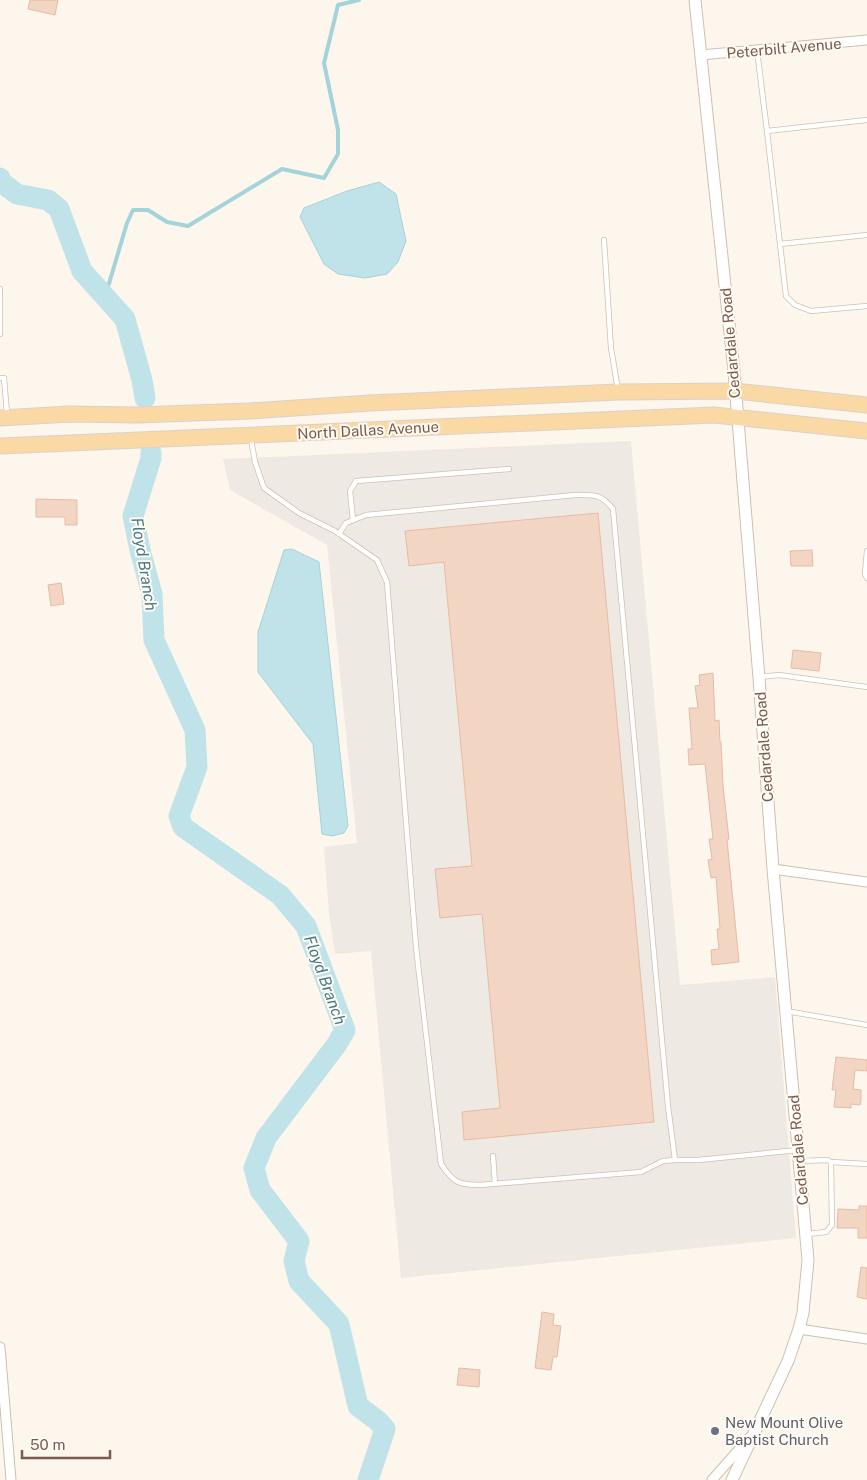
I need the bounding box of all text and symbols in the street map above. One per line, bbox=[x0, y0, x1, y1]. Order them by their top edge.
street label: Peterbilt Avenue bbox=[726, 35, 842, 61]
street label: Cedardale Road bbox=[717, 287, 743, 399]
street label: North Dallas Avenue bbox=[297, 418, 439, 442]
water label: Floyd Branch bbox=[127, 516, 161, 612]
street label: Cedardale Road bbox=[752, 691, 776, 803]
water label: Floyd Branch bbox=[300, 933, 350, 1027]
street label: Cedardale Road bbox=[785, 1094, 811, 1206]
place label: New Mount Olive Baptist Church bbox=[725, 1414, 843, 1448]
marker: New Mount Olive Baptist Church bbox=[709, 1425, 721, 1437]
scale bar bbox=[22, 1428, 110, 1460]
text: 50 m bbox=[30, 1436, 65, 1453]

